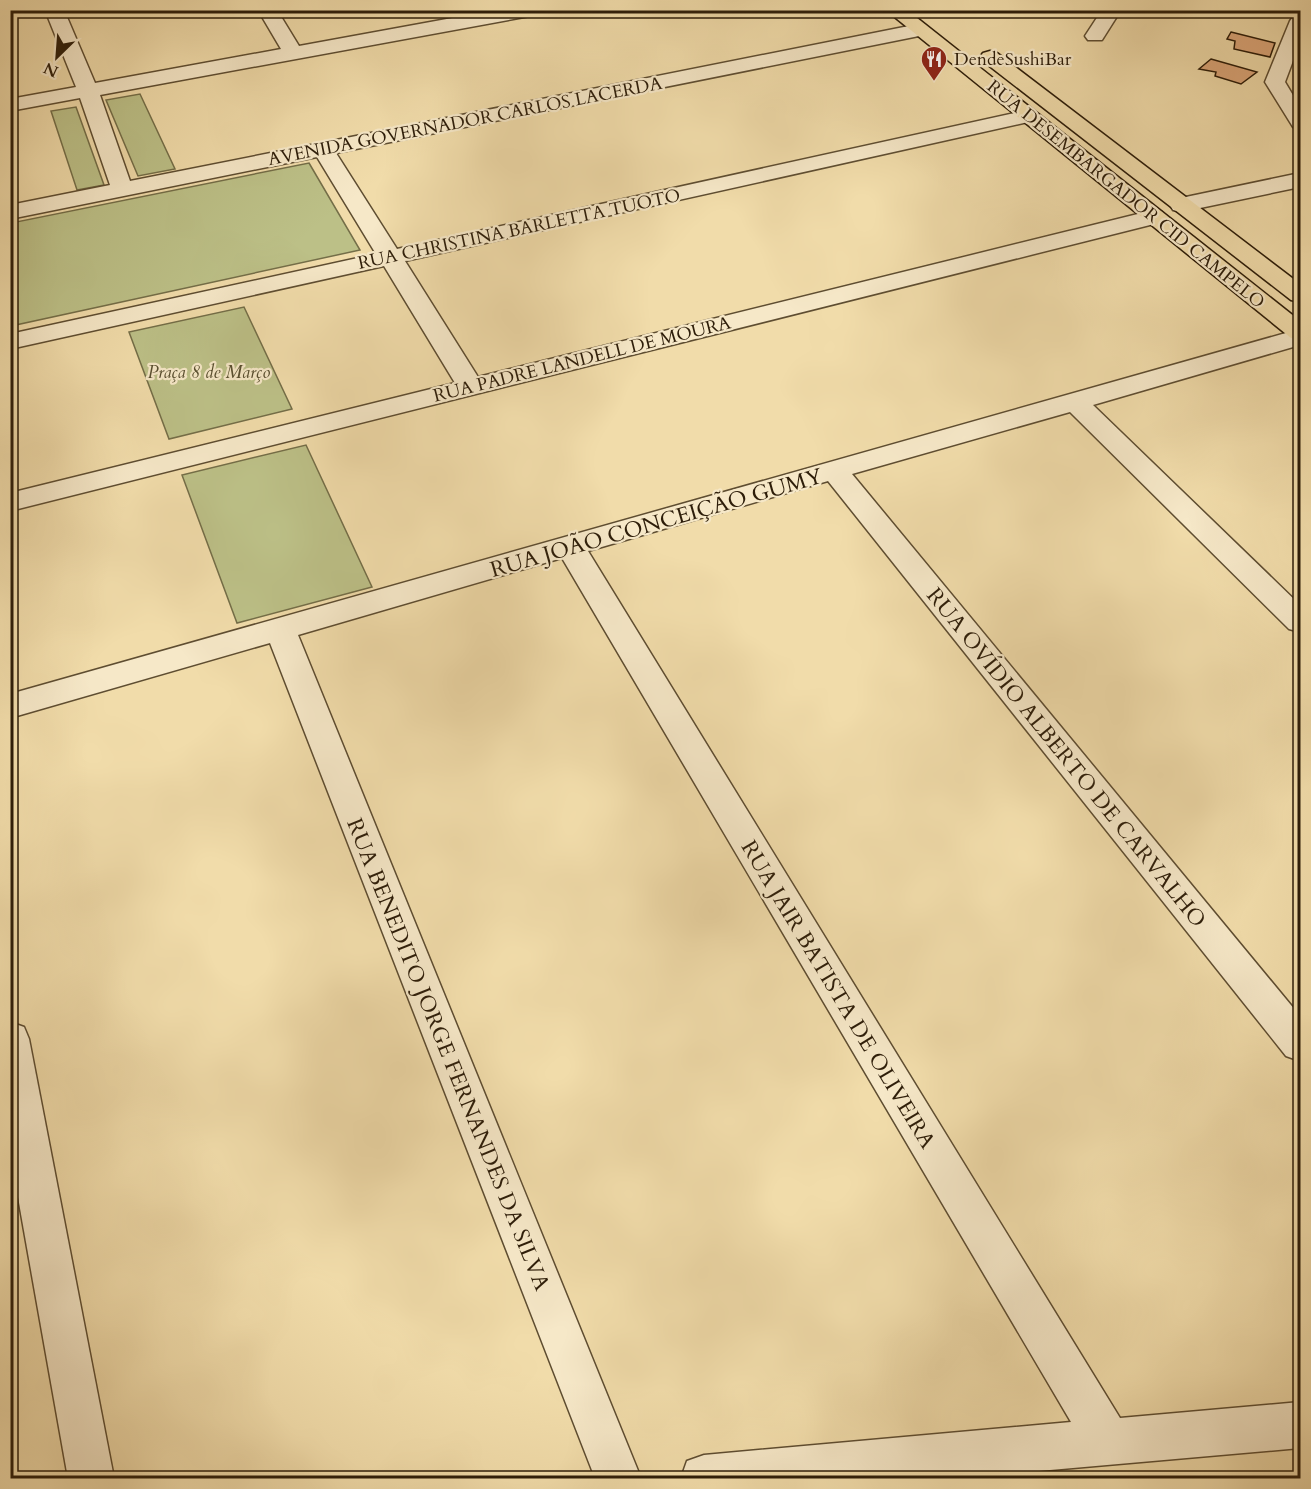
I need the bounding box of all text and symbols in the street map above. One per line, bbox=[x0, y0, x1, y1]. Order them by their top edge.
north arrow bbox=[27, 27, 87, 87]
restaurant icon: DendeSushiBar bbox=[919, 44, 949, 82]
place label: DendeSushiBar bbox=[954, 47, 1072, 72]
text: N bbox=[40, 57, 62, 83]
street label: AVENIDA GOVERNADOR CARLOS LACERDA bbox=[266, 71, 664, 172]
street label: RUA DESEMBARGADOR CID CAMPELO bbox=[982, 74, 1270, 314]
street label: RUA CHRISTINA BARLETTA TUOTO bbox=[355, 183, 683, 276]
street label: RUA PADRE LANDELL DE MOURA bbox=[431, 310, 734, 409]
park label: Praça 8 de Março bbox=[148, 360, 270, 385]
street label: RUA JOÃO CONCEIÇÃO GUMY bbox=[487, 461, 826, 585]
street label: RUA OVÍDIO ALBERTO DE CARVALHO bbox=[920, 581, 1213, 934]
street label: RUA BENEDITO JORGE FERNANDES DA SILVA bbox=[339, 814, 557, 1295]
street label: RUA JAIR BATISTA DE OLIVEIRA bbox=[734, 835, 943, 1155]

